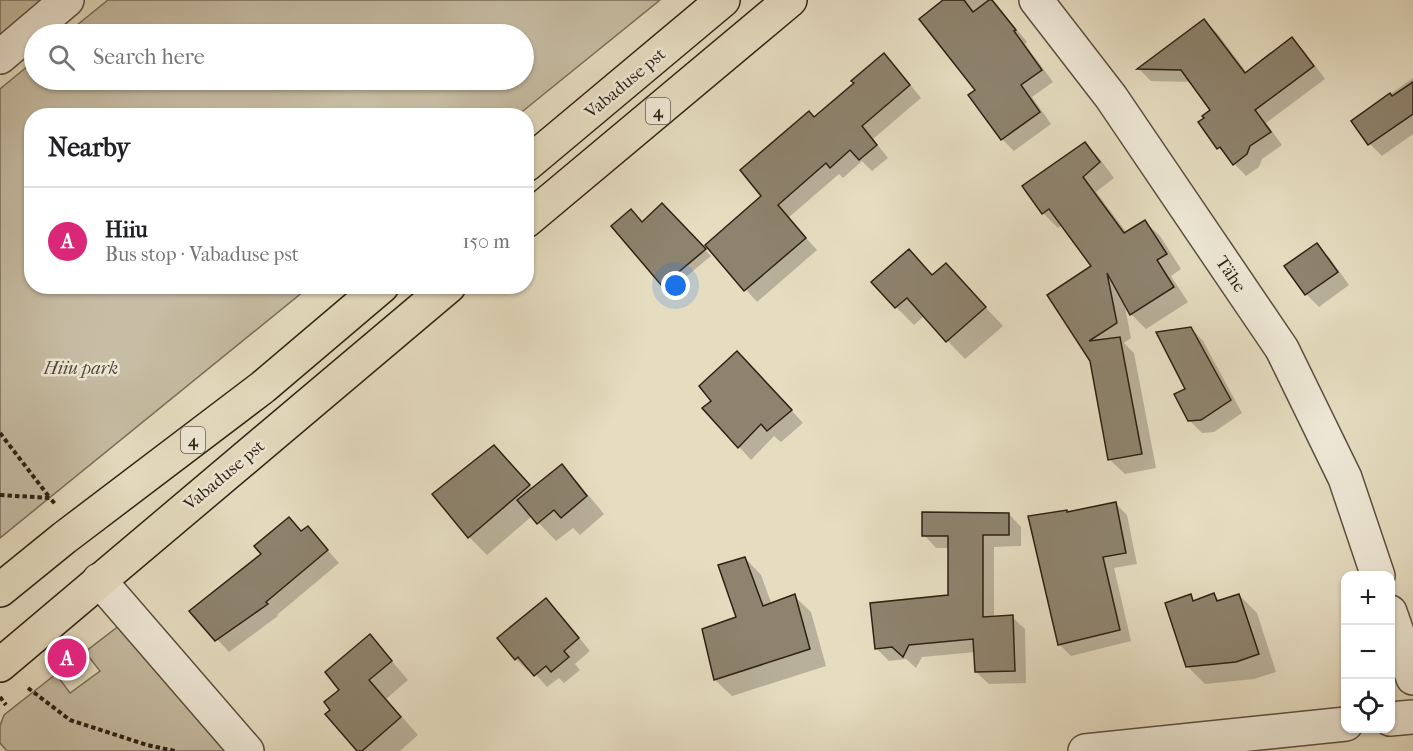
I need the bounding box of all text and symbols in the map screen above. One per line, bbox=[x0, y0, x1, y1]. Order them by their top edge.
search box bbox=[24, 24, 534, 90]
icon: search bbox=[45, 41, 78, 74]
street label: Vabaduse pst bbox=[580, 43, 670, 124]
text: Search here bbox=[93, 44, 205, 70]
road number: 4 bbox=[646, 98, 670, 124]
text: Nearby bbox=[48, 132, 130, 163]
text: Hiiu bbox=[105, 217, 148, 243]
text: A bbox=[61, 230, 74, 253]
text: 150 m bbox=[462, 230, 510, 253]
text: Bus stop · Vabaduse pst bbox=[105, 243, 299, 266]
street label: Tähe bbox=[1211, 252, 1250, 296]
your location bbox=[661, 271, 690, 300]
park label: Hiiu park bbox=[43, 358, 118, 379]
road number: 4 bbox=[181, 427, 205, 453]
street label: Vabaduse pst bbox=[179, 435, 269, 516]
map controls bbox=[1341, 571, 1395, 733]
button: + bbox=[1341, 571, 1395, 625]
button: − bbox=[1341, 625, 1395, 679]
pin: A bbox=[48, 636, 86, 680]
button: locate bbox=[1341, 679, 1395, 733]

